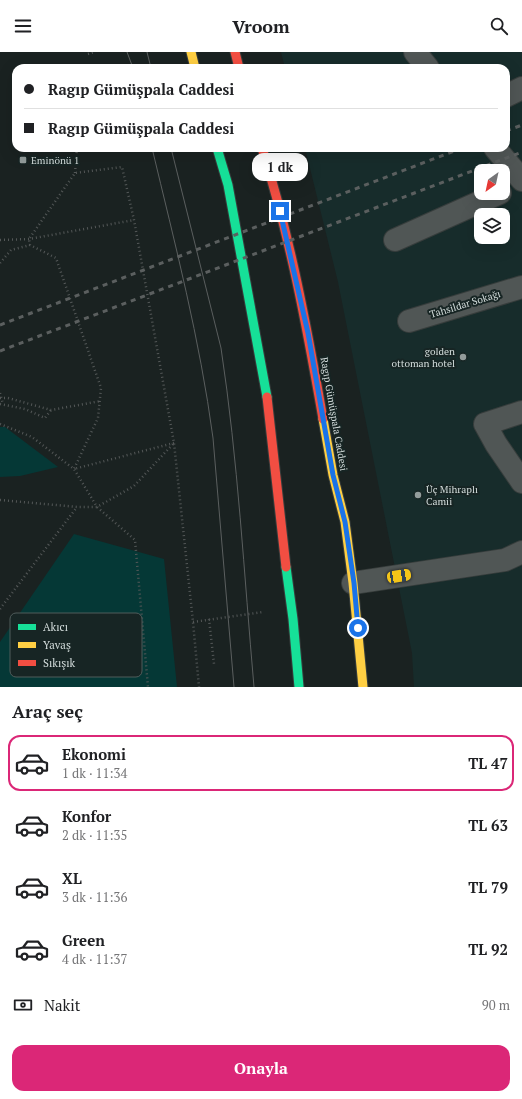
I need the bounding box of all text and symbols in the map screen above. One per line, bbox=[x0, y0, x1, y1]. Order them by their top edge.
text: Vroom bbox=[232, 14, 290, 38]
icon: menu bbox=[12, 15, 34, 37]
icon: search bbox=[488, 15, 510, 37]
text: Ragıp Gümüşpala Caddesi bbox=[48, 79, 234, 99]
text: Ragıp Gümüşpala Caddesi bbox=[48, 118, 234, 138]
callout: 1 dk bbox=[252, 153, 308, 181]
place label: Eminönü 1 bbox=[31, 154, 79, 167]
marker: Eminönü 1 bbox=[18, 155, 28, 165]
text: 1 dk bbox=[267, 158, 293, 176]
north arrow bbox=[474, 164, 510, 200]
map controls bbox=[474, 164, 510, 244]
route end bbox=[271, 202, 289, 220]
button: layers bbox=[474, 208, 510, 244]
street label: Tahsildar Sokağı bbox=[428, 287, 502, 321]
place label: golden ottoman hotel bbox=[392, 345, 455, 370]
marker: golden ottoman hotel bbox=[458, 352, 468, 362]
street label: Ragıp Gümüşpala Caddesi bbox=[318, 356, 350, 472]
place label: Üç Mihraplı Camii bbox=[426, 483, 478, 508]
marker: Üç Mihraplı Camii bbox=[413, 490, 423, 500]
car bbox=[386, 568, 412, 584]
legend bbox=[10, 613, 142, 677]
route start bbox=[349, 619, 367, 637]
text: Akıcı bbox=[43, 620, 68, 634]
text: Yavaş bbox=[43, 638, 71, 652]
text: Sıkışık bbox=[43, 656, 75, 670]
text: Araç seç bbox=[12, 699, 83, 723]
text: Ekonomi bbox=[62, 744, 126, 764]
icon: car bbox=[14, 745, 50, 781]
text: TL 47 bbox=[468, 753, 508, 773]
text: 1 dk · 11:34 bbox=[62, 764, 127, 782]
text: Konfor bbox=[62, 806, 111, 826]
icon: car bbox=[14, 807, 50, 843]
text: TL 63 bbox=[468, 815, 508, 835]
text: 2 dk · 11:35 bbox=[62, 826, 127, 844]
text: XL bbox=[62, 868, 82, 888]
icon: car bbox=[14, 869, 50, 905]
text: TL 79 bbox=[468, 877, 508, 897]
text: 3 dk · 11:36 bbox=[62, 888, 127, 906]
text: Green bbox=[62, 930, 105, 950]
icon: car bbox=[14, 931, 50, 967]
text: TL 92 bbox=[468, 939, 508, 959]
text: 4 dk · 11:37 bbox=[62, 950, 127, 968]
icon: cash bbox=[12, 994, 34, 1016]
text: Nakit bbox=[44, 995, 80, 1015]
text: 90 m bbox=[482, 996, 510, 1014]
button: Onayla bbox=[12, 1045, 510, 1091]

